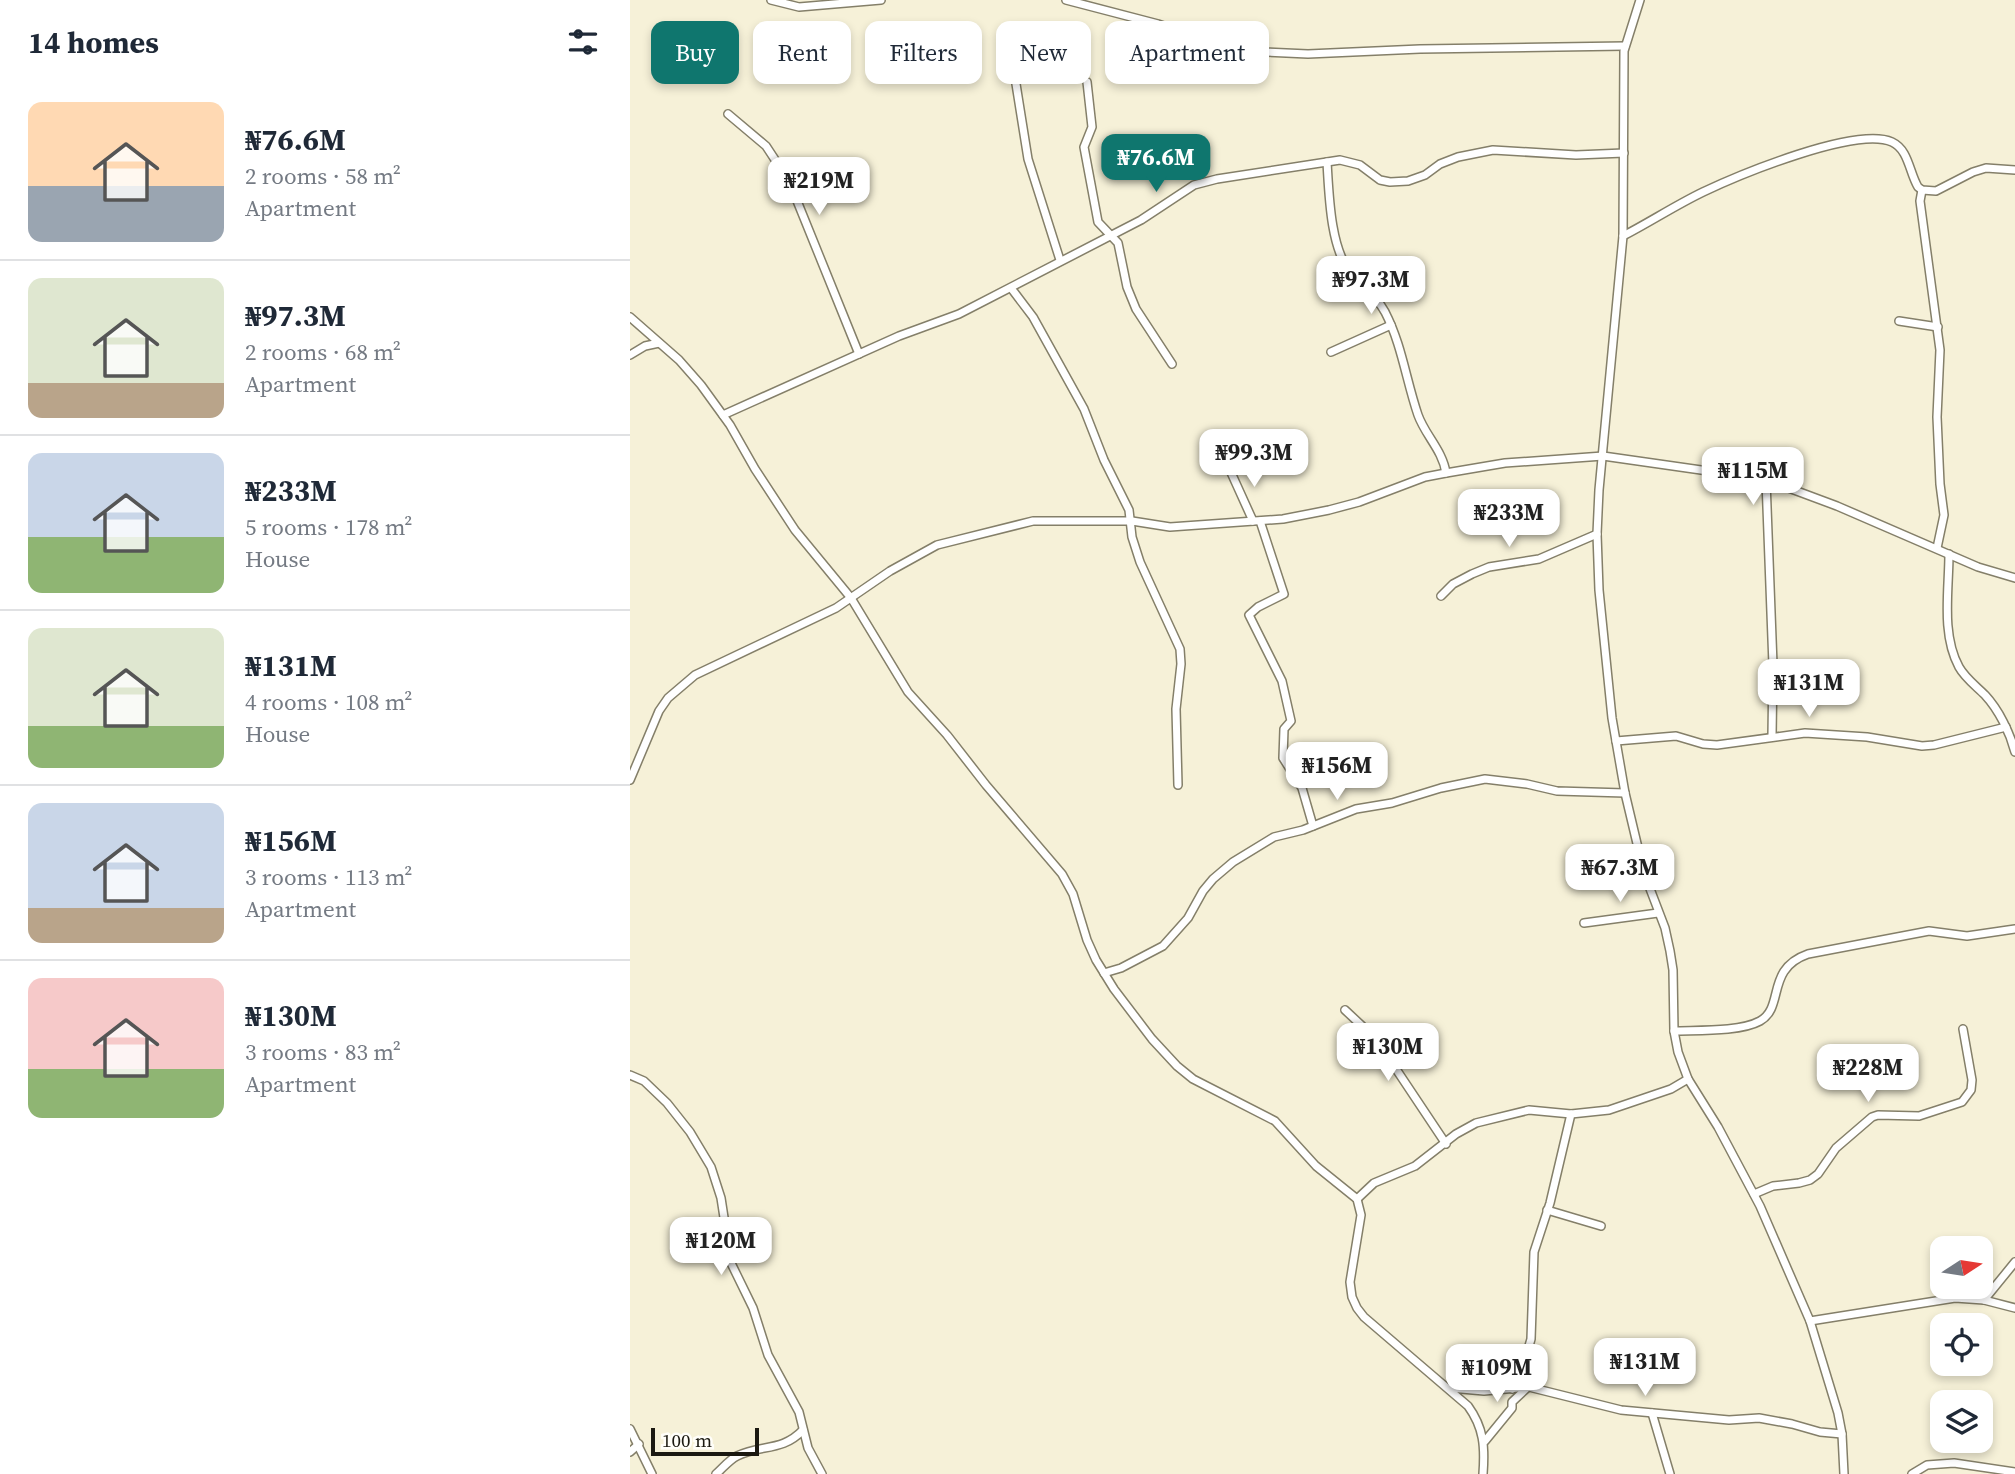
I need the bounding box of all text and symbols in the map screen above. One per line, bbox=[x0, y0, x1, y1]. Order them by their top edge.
chip: Buy bbox=[651, 21, 739, 84]
chip: Rent bbox=[753, 21, 851, 84]
chip: Filters bbox=[865, 21, 982, 84]
chip: New bbox=[996, 21, 1091, 84]
chip: Apartment bbox=[1105, 21, 1269, 84]
text: 14 homes bbox=[28, 22, 159, 63]
icon: filters bbox=[564, 23, 602, 61]
text: ₦76.6M bbox=[245, 119, 346, 160]
icon: home bbox=[84, 130, 168, 214]
pin: ₦76.6M bbox=[1099, 134, 1213, 194]
text: ₦76.6M bbox=[1117, 141, 1195, 173]
pin: ₦219M bbox=[770, 158, 868, 217]
text: 2 rooms · 58 m² bbox=[245, 160, 401, 192]
text: ₦219M bbox=[784, 164, 854, 196]
text: Apartment bbox=[245, 192, 356, 224]
pin: ₦97.3M bbox=[1314, 256, 1428, 316]
text: ₦97.3M bbox=[1332, 263, 1410, 295]
text: ₦97.3M bbox=[245, 295, 346, 336]
icon: home bbox=[84, 306, 168, 390]
text: 2 rooms · 68 m² bbox=[245, 336, 401, 368]
text: Apartment bbox=[245, 368, 356, 400]
pin: ₦99.3M bbox=[1197, 430, 1311, 489]
text: ₦99.3M bbox=[1215, 436, 1293, 468]
pin: ₦115M bbox=[1704, 448, 1802, 507]
text: ₦115M bbox=[1718, 454, 1788, 486]
text: ₦233M bbox=[245, 470, 337, 511]
icon: home bbox=[84, 481, 168, 565]
pin: ₦233M bbox=[1460, 490, 1558, 549]
text: ₦233M bbox=[1474, 496, 1544, 528]
text: 5 rooms · 178 m² bbox=[245, 511, 412, 543]
text: House bbox=[245, 543, 310, 575]
text: ₦131M bbox=[245, 645, 337, 686]
icon: home bbox=[84, 656, 168, 740]
pin: ₦131M bbox=[1760, 660, 1858, 719]
text: ₦131M bbox=[1774, 666, 1844, 698]
text: 4 rooms · 108 m² bbox=[245, 686, 412, 718]
text: House bbox=[245, 718, 310, 750]
pin: ₦156M bbox=[1288, 742, 1386, 802]
text: ₦156M bbox=[1302, 749, 1372, 781]
text: ₦156M bbox=[245, 820, 337, 861]
icon: home bbox=[84, 831, 168, 915]
pin: ₦67.3M bbox=[1563, 844, 1677, 904]
text: ₦67.3M bbox=[1581, 851, 1659, 883]
text: 3 rooms · 113 m² bbox=[245, 861, 412, 893]
text: Apartment bbox=[245, 893, 356, 925]
text: ₦130M bbox=[245, 995, 337, 1036]
icon: home bbox=[84, 1006, 168, 1090]
pin: ₦130M bbox=[1339, 1024, 1437, 1083]
text: ₦130M bbox=[1353, 1030, 1423, 1062]
text: 3 rooms · 83 m² bbox=[245, 1036, 401, 1068]
pin: ₦228M bbox=[1819, 1044, 1917, 1104]
text: ₦228M bbox=[1833, 1051, 1903, 1083]
text: Apartment bbox=[245, 1068, 356, 1100]
pin: ₦120M bbox=[672, 1218, 770, 1277]
text: ₦120M bbox=[686, 1224, 756, 1256]
north arrow bbox=[1930, 1236, 1993, 1298]
map controls bbox=[1930, 1236, 1993, 1453]
button: locate bbox=[1930, 1313, 1993, 1376]
pin: ₦131M bbox=[1596, 1338, 1694, 1398]
pin: ₦109M bbox=[1448, 1344, 1546, 1404]
text: ₦131M bbox=[1610, 1345, 1680, 1377]
text: ₦109M bbox=[1462, 1351, 1532, 1383]
button: layers bbox=[1930, 1390, 1993, 1453]
scale bar bbox=[651, 1425, 760, 1457]
text: 100 m bbox=[662, 1427, 712, 1453]

